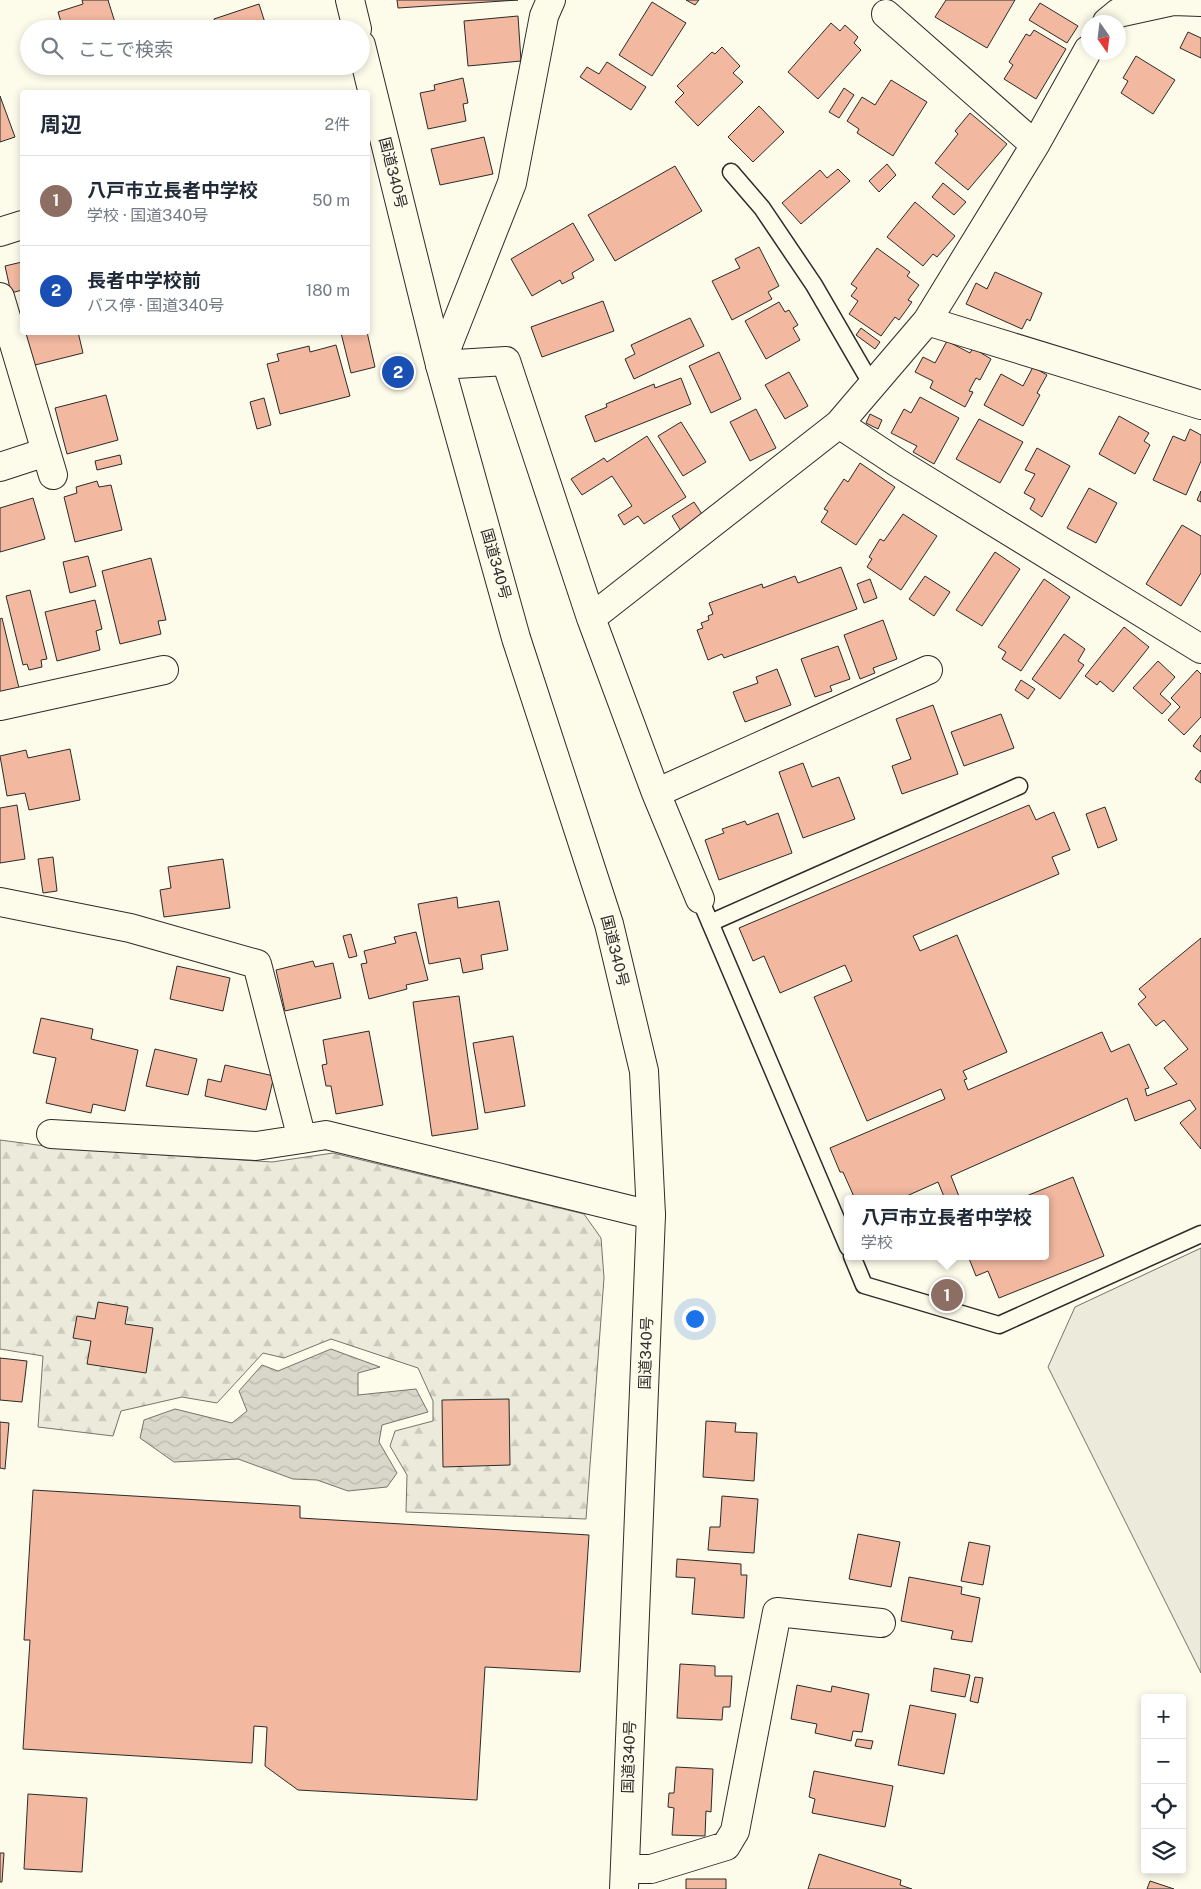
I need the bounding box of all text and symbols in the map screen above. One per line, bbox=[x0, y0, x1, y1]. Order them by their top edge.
north arrow bbox=[1081, 15, 1126, 60]
search box bbox=[20, 20, 370, 75]
icon: search bbox=[38, 34, 66, 62]
text: ここで検索 bbox=[78, 38, 173, 60]
text: 周辺 bbox=[40, 112, 82, 137]
text: 2件 bbox=[324, 115, 350, 134]
street label: 国道340号 bbox=[376, 135, 411, 210]
text: 八戸市立長者中学校 bbox=[87, 179, 258, 201]
text: 1 bbox=[53, 191, 59, 210]
text: 50 m bbox=[312, 191, 350, 210]
text: 学校 · 国道340号 bbox=[87, 206, 208, 225]
text: 長者中学校前 bbox=[87, 269, 201, 291]
text: 2 bbox=[51, 281, 61, 300]
text: 180 m bbox=[306, 281, 350, 300]
text: バス停 · 国道340号 bbox=[87, 296, 224, 315]
pin: 2 bbox=[382, 353, 414, 391]
street label: 国道340号 bbox=[478, 526, 515, 601]
street label: 国道340号 bbox=[598, 913, 633, 988]
popup bbox=[844, 1195, 1049, 1260]
text: 八戸市立長者中学校 bbox=[861, 1206, 1032, 1228]
text: 学校 bbox=[861, 1233, 893, 1252]
pin: 1 bbox=[931, 1276, 963, 1314]
your location bbox=[682, 1306, 708, 1332]
street label: 国道340号 bbox=[636, 1316, 655, 1390]
map controls bbox=[1141, 1694, 1186, 1874]
button: + bbox=[1141, 1694, 1186, 1739]
street label: 国道340号 bbox=[619, 1720, 638, 1794]
button: − bbox=[1141, 1739, 1186, 1784]
button: locate bbox=[1141, 1784, 1186, 1829]
button: layers bbox=[1141, 1829, 1186, 1874]

